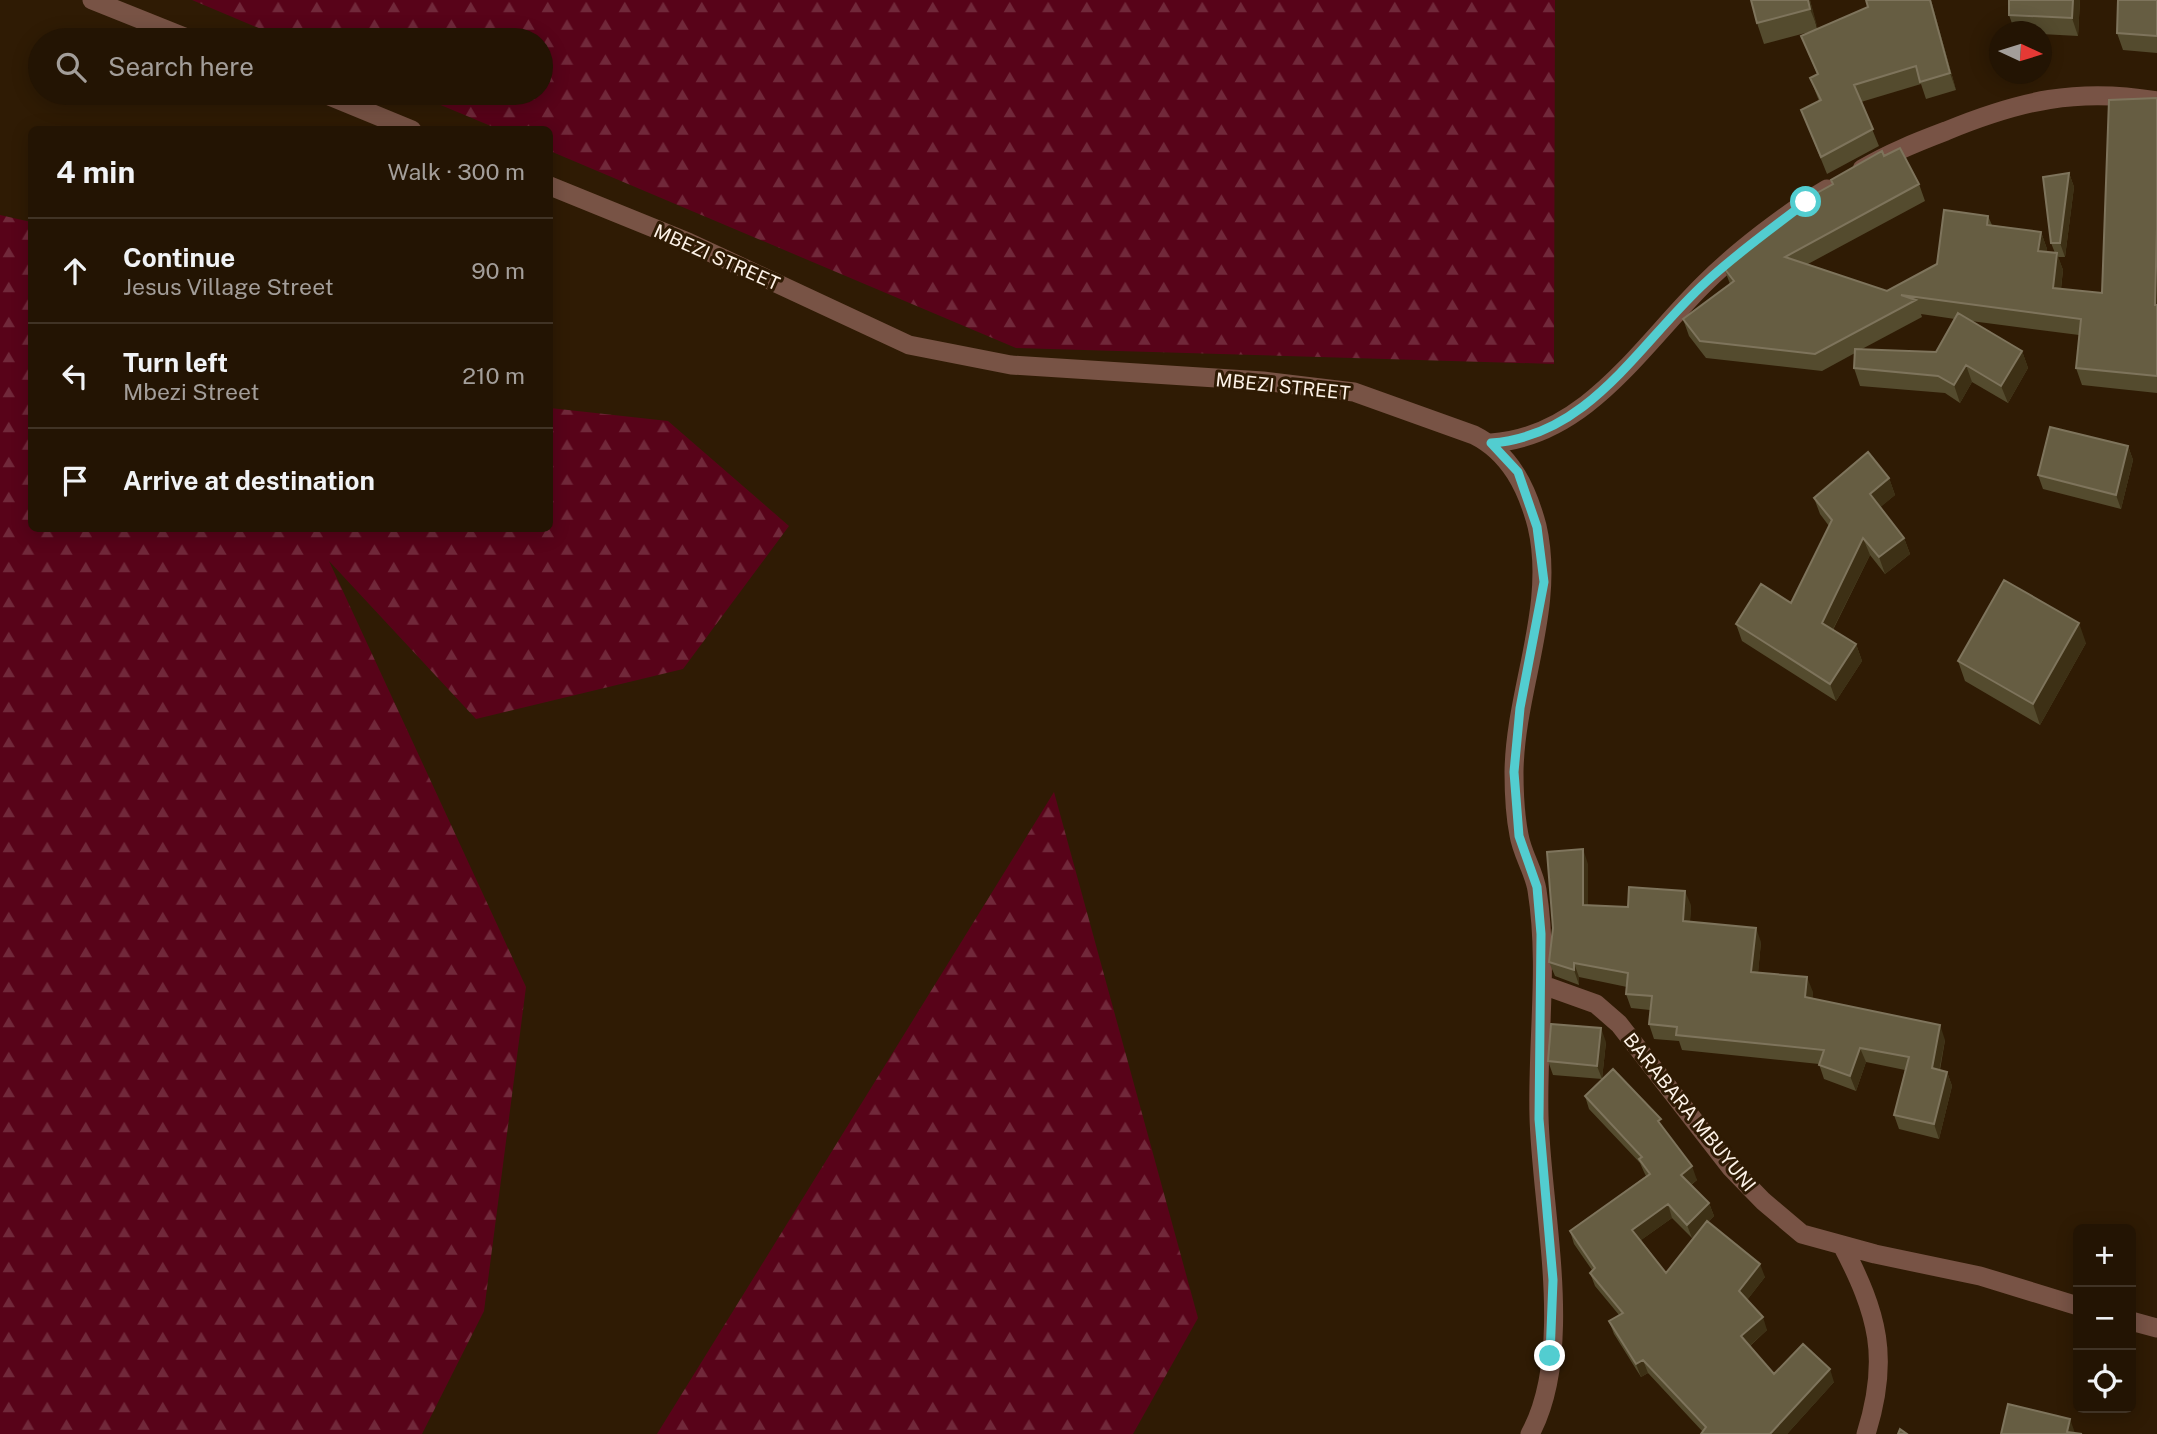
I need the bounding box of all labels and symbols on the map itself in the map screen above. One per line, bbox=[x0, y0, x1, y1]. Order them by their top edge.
north arrow bbox=[1989, 21, 2052, 84]
route start bbox=[1790, 186, 1821, 217]
street label: MBEZI STREET bbox=[651, 219, 783, 295]
street label: MBEZI STREET bbox=[1215, 368, 1351, 404]
street label: BARABARA MBUYUNI bbox=[1619, 1028, 1761, 1196]
route end bbox=[1534, 1340, 1565, 1371]

